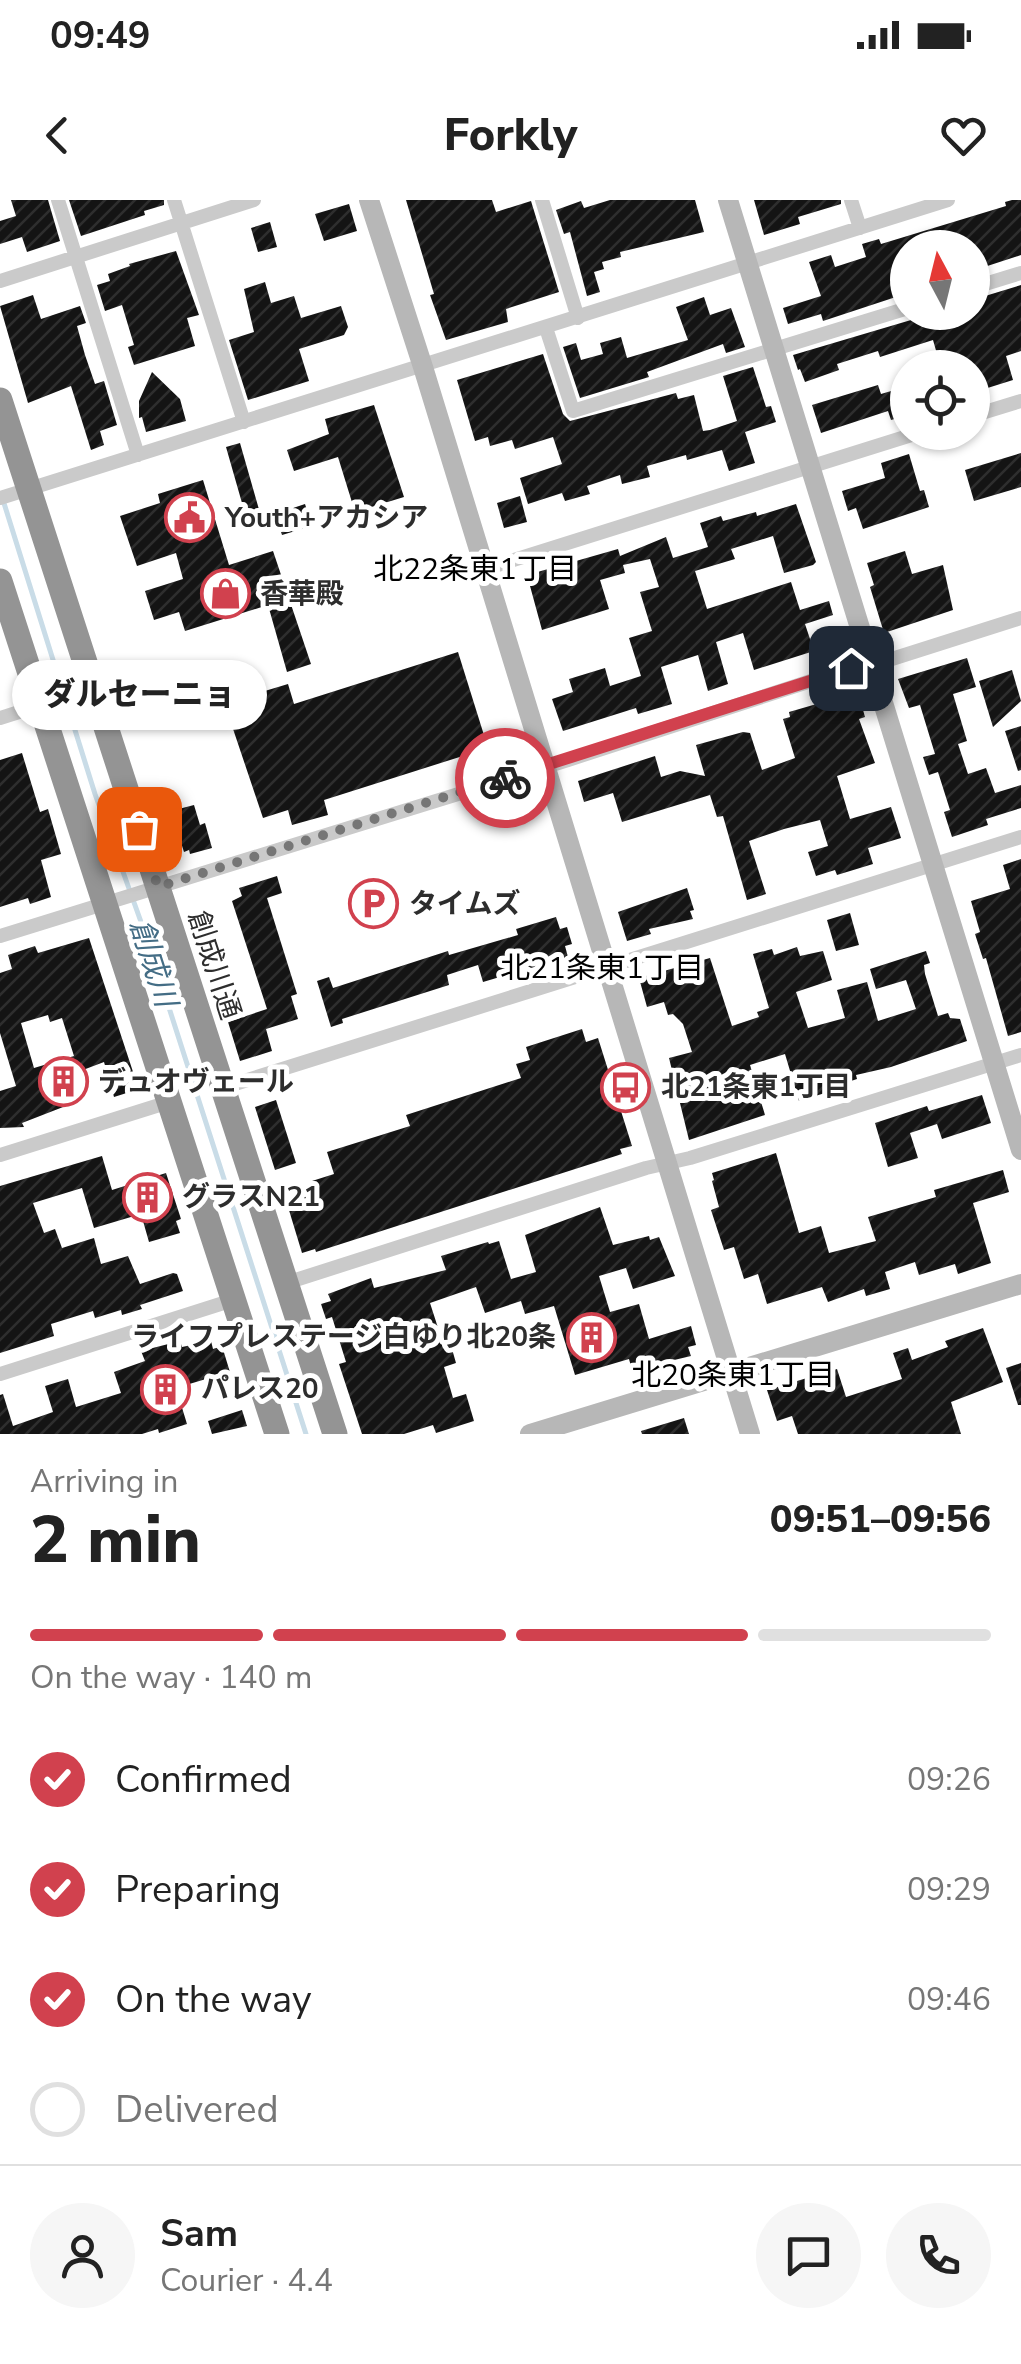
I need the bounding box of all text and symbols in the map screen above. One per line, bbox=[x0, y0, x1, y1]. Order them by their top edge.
text: 09:49 bbox=[50, 10, 151, 61]
text: Forkly bbox=[444, 105, 577, 166]
icon: back bbox=[30, 108, 85, 163]
icon: heart bbox=[936, 108, 991, 163]
north arrow bbox=[890, 230, 990, 330]
map controls bbox=[890, 230, 990, 450]
button: locate bbox=[890, 350, 990, 450]
public building icon: Youth+アカシア bbox=[164, 492, 216, 544]
place label: Youth+アカシア bbox=[224, 499, 428, 537]
district label: 北22条東1丁目 bbox=[373, 549, 577, 590]
shop icon: 香華殿 bbox=[199, 568, 251, 620]
place label: 香華殿 bbox=[260, 575, 344, 613]
pin bbox=[809, 626, 894, 711]
icon: home bbox=[824, 641, 879, 696]
callout: ダルセーニョ bbox=[12, 659, 266, 729]
text: ダルセーニョ bbox=[43, 673, 236, 716]
courier bbox=[455, 728, 555, 828]
icon: bike bbox=[478, 751, 533, 806]
pin bbox=[97, 787, 182, 872]
icon: bag bbox=[112, 802, 167, 857]
parking icon: タイムズ bbox=[348, 878, 400, 930]
place label: タイムズ bbox=[409, 885, 520, 923]
street label: 創成川通 bbox=[179, 906, 249, 1024]
water label: 創成川 bbox=[120, 914, 187, 1015]
district label: 北21条東1丁目 bbox=[500, 948, 704, 989]
building icon: デュオヴェール bbox=[37, 1056, 89, 1108]
bus stop icon: 北21条東1丁目 bbox=[600, 1061, 652, 1113]
place label: デュオヴェール bbox=[98, 1063, 294, 1101]
place label: 北21条東1丁目 bbox=[661, 1068, 851, 1106]
building icon: グラスN21 bbox=[121, 1171, 173, 1223]
place label: グラスN21 bbox=[182, 1178, 320, 1216]
building icon: ライフプレステージ白ゆり北20条 bbox=[565, 1311, 617, 1363]
place label: ライフプレステージ白ゆり北20条 bbox=[131, 1318, 556, 1356]
district label: 北20条東1丁目 bbox=[631, 1355, 835, 1396]
building icon: パレス20 bbox=[140, 1363, 192, 1415]
place label: パレス20 bbox=[201, 1370, 319, 1408]
text: Arriving in bbox=[30, 1460, 178, 1503]
text: 09:51–09:56 bbox=[770, 1494, 991, 1545]
text: 2 min bbox=[30, 1496, 201, 1585]
text: On the way · 140 m bbox=[30, 1656, 312, 1699]
icon: check bbox=[30, 1752, 85, 1807]
text: Confirmed bbox=[115, 1754, 292, 1805]
text: 09:26 bbox=[907, 1758, 991, 1801]
icon: check bbox=[30, 1862, 85, 1917]
text: Preparing bbox=[115, 1864, 281, 1915]
text: 09:29 bbox=[907, 1868, 991, 1911]
icon: check bbox=[30, 1972, 85, 2027]
text: On the way bbox=[115, 1974, 311, 2025]
text: 09:46 bbox=[907, 1978, 991, 2021]
text: Delivered bbox=[115, 2084, 279, 2135]
button: person bbox=[30, 2203, 135, 2308]
button: chat bbox=[756, 2203, 861, 2308]
button: phone bbox=[886, 2203, 991, 2308]
text: Sam bbox=[160, 2208, 238, 2259]
text: Courier · 4.4 bbox=[160, 2259, 333, 2302]

